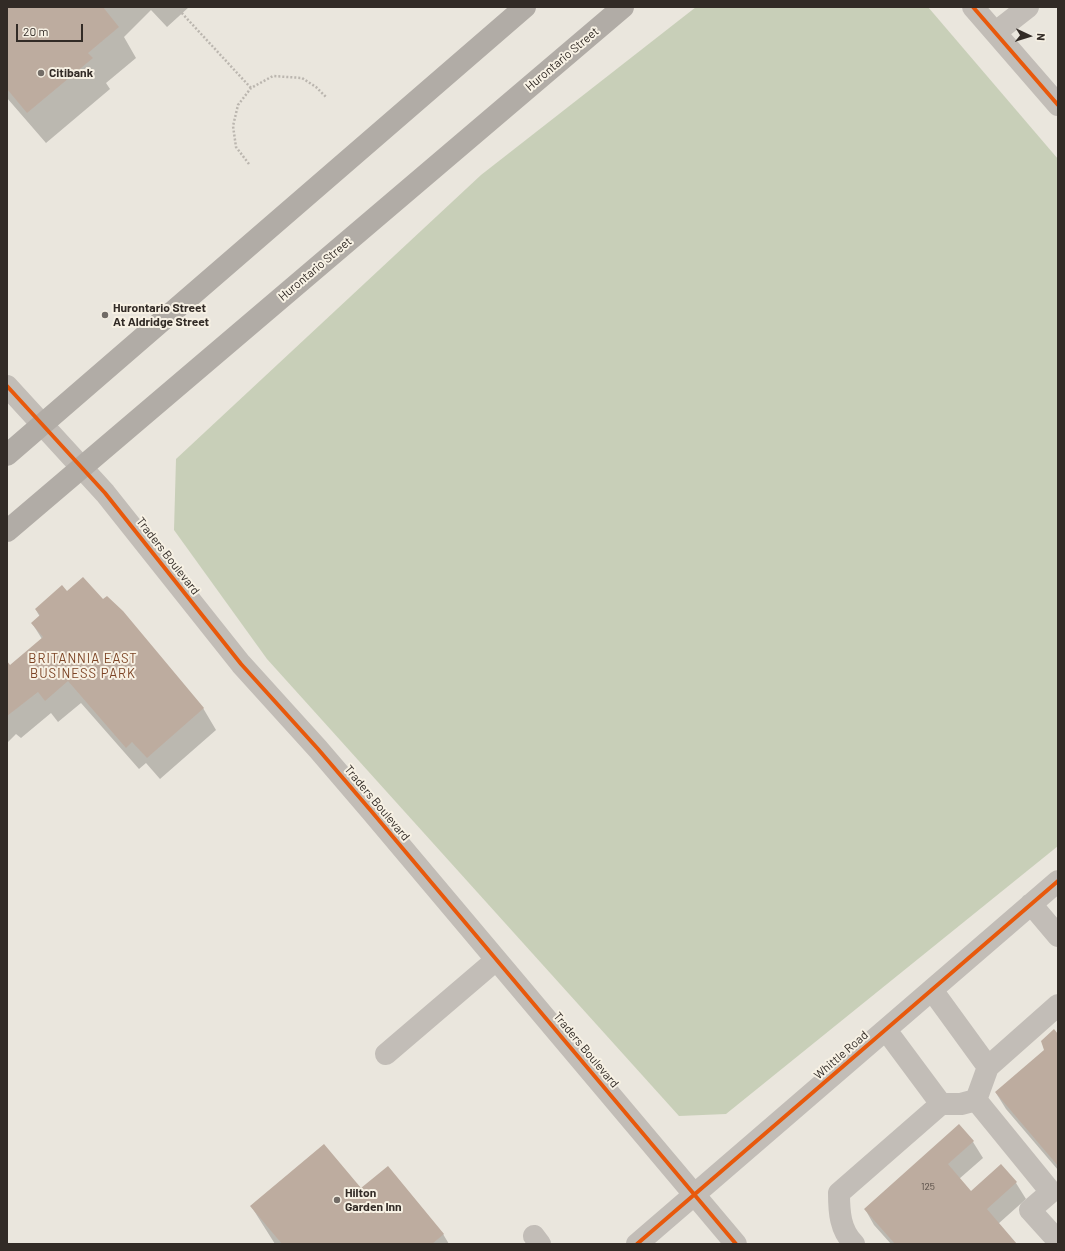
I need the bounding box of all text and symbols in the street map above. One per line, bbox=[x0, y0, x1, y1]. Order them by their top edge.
scale bar bbox=[18, 16, 85, 42]
north arrow bbox=[1009, 16, 1049, 56]
text: 20 m bbox=[23, 24, 49, 38]
street label: Hurontario Street bbox=[522, 24, 602, 94]
text: N bbox=[1035, 33, 1048, 41]
place label: Citibank bbox=[49, 66, 93, 80]
marker: Citibank bbox=[36, 68, 46, 78]
street label: Hurontario Street bbox=[275, 234, 355, 304]
place label: Hurontario Street At Aldridge Street bbox=[113, 301, 209, 329]
marker: Hurontario Street At Aldridge Street bbox=[100, 310, 110, 320]
street label: Traders Boulevard bbox=[133, 514, 203, 598]
district label: BRITANNIA EAST BUSINESS PARK bbox=[28, 651, 138, 682]
street label: Traders Boulevard bbox=[341, 762, 413, 844]
street label: Traders Boulevard bbox=[550, 1009, 622, 1091]
street label: Whittle Road bbox=[811, 1028, 871, 1082]
house number: 125 bbox=[921, 1181, 935, 1193]
place label: Hilton Garden Inn bbox=[345, 1186, 402, 1214]
marker: Hilton Garden Inn bbox=[332, 1195, 342, 1205]

